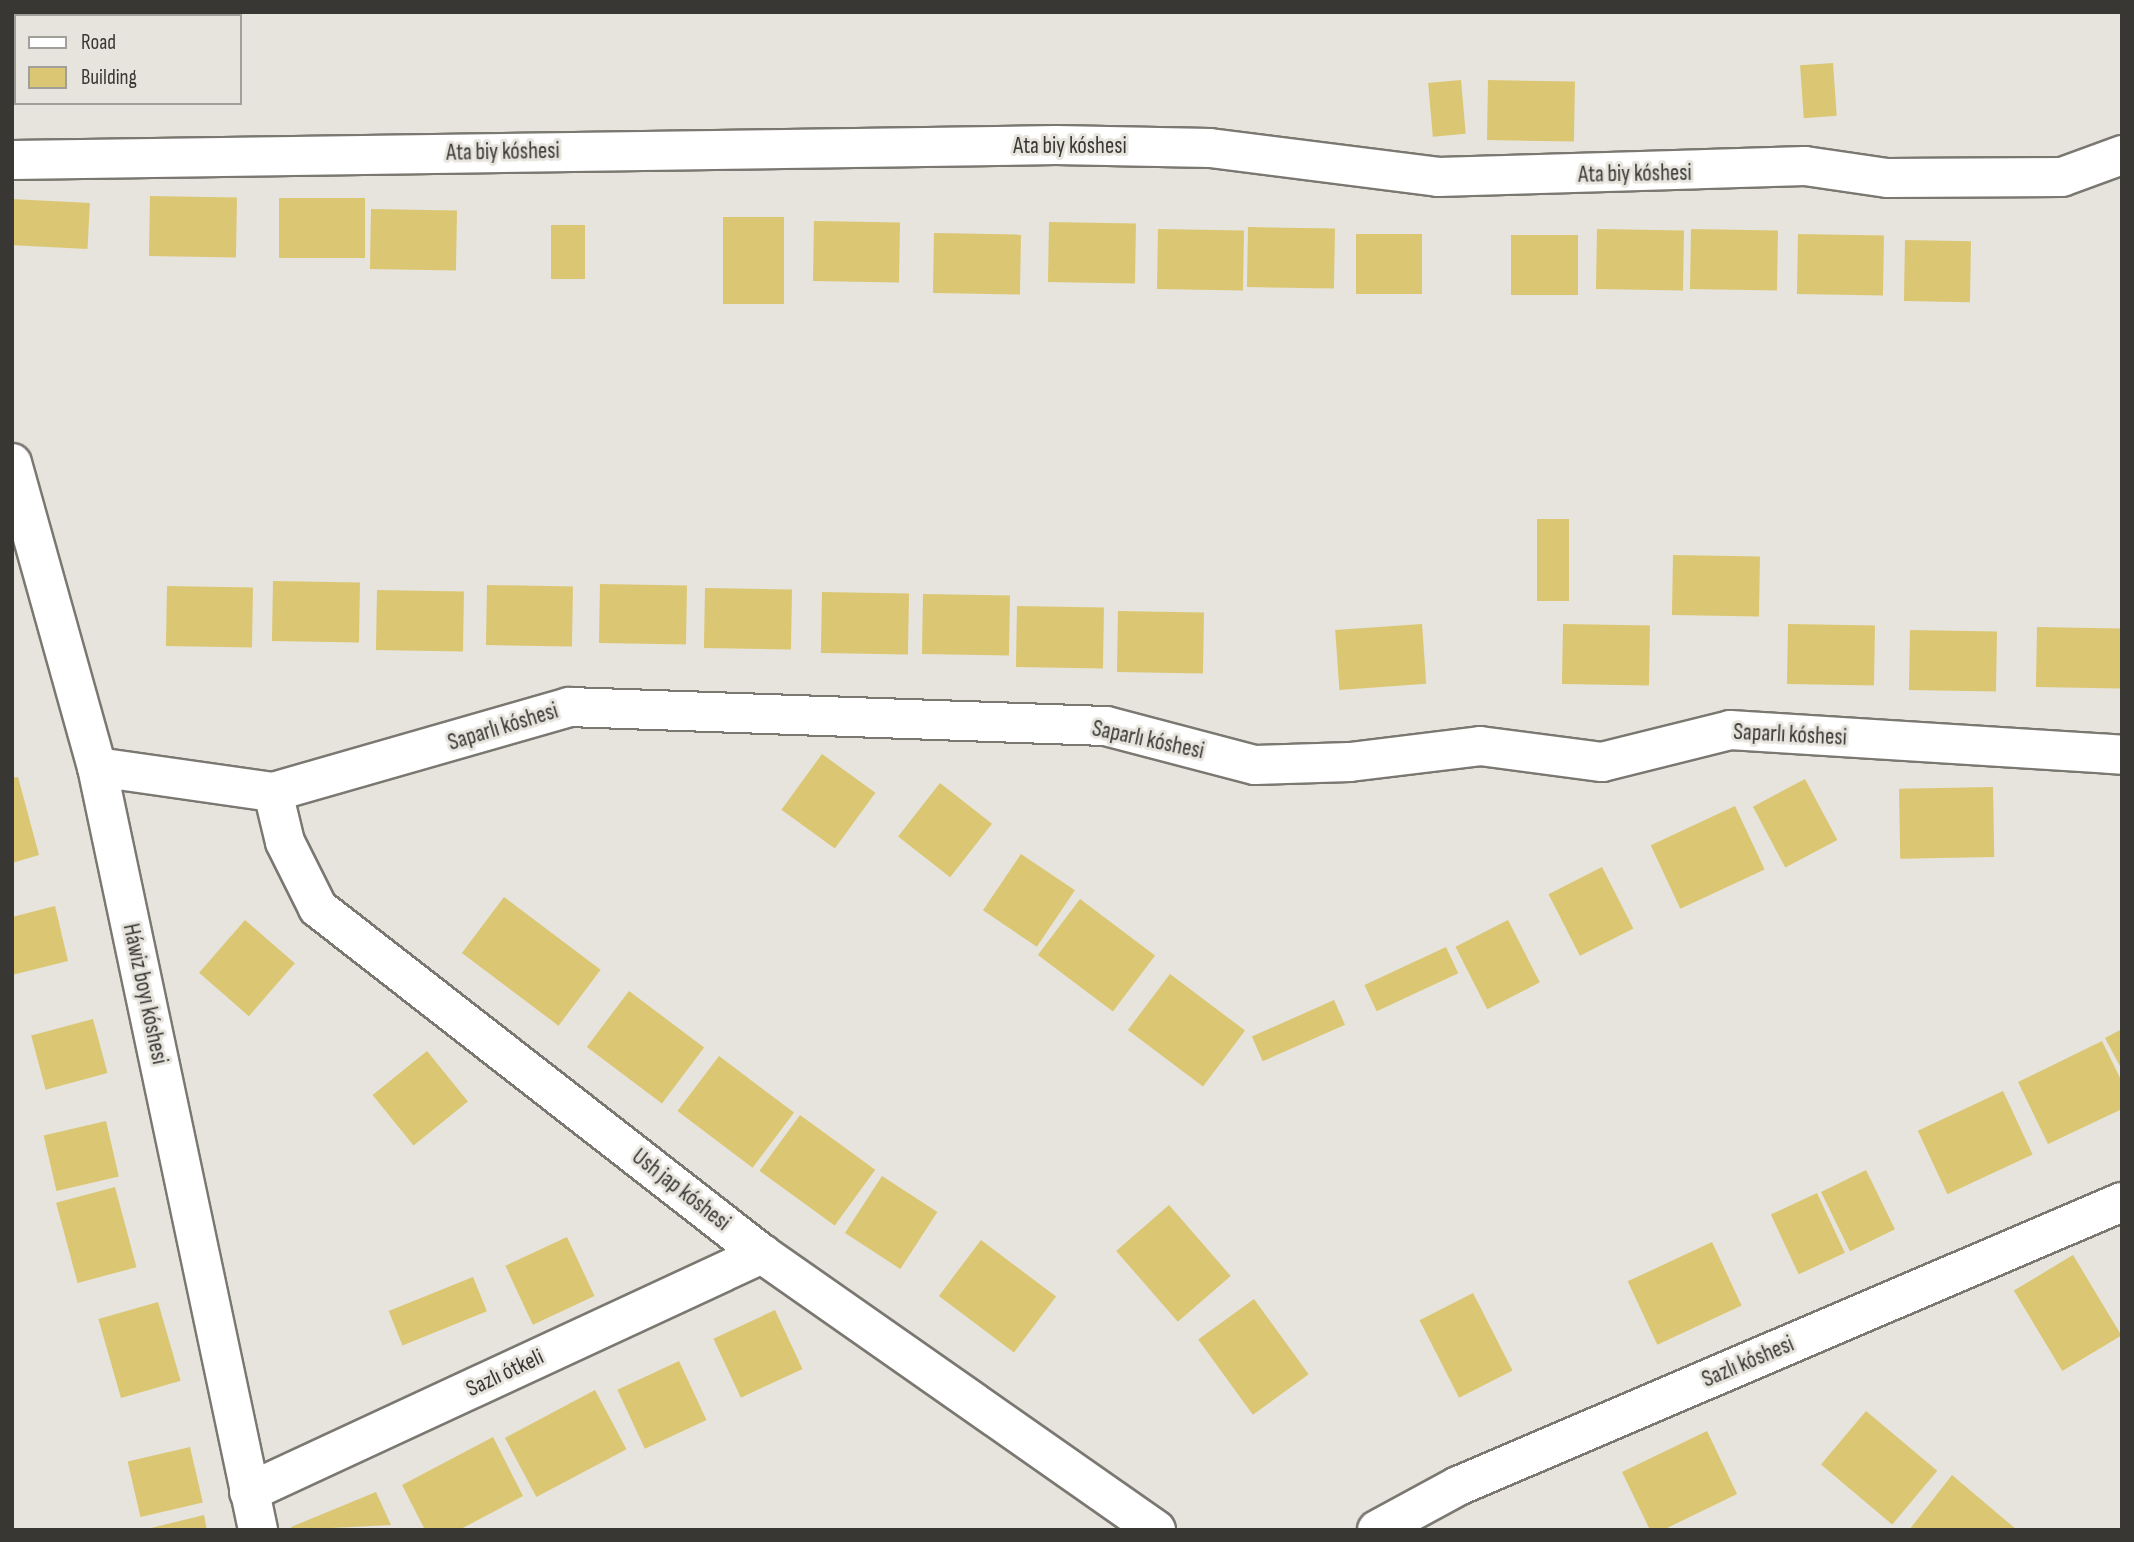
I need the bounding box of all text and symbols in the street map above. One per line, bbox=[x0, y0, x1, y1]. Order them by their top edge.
legend bbox=[14, 14, 242, 105]
text: Road bbox=[81, 30, 116, 55]
text: Building bbox=[81, 65, 137, 90]
street label: Ata biy kóshesi bbox=[1013, 132, 1127, 160]
street label: Ata biy kóshesi bbox=[446, 137, 560, 167]
street label: Ata biy kóshesi bbox=[1578, 159, 1692, 189]
street label: Saparlı kóshesi bbox=[445, 697, 561, 757]
street label: Saparlı kóshesi bbox=[1090, 715, 1206, 765]
street label: Saparlı kóshesi bbox=[1732, 718, 1848, 752]
street label: Háwiz boyı kóshesi bbox=[117, 921, 173, 1067]
street label: Ush jap kóshesi bbox=[626, 1143, 736, 1237]
street label: Sazlı kóshesi bbox=[1698, 1330, 1798, 1394]
street label: Sazlı ótkeli bbox=[462, 1343, 548, 1403]

